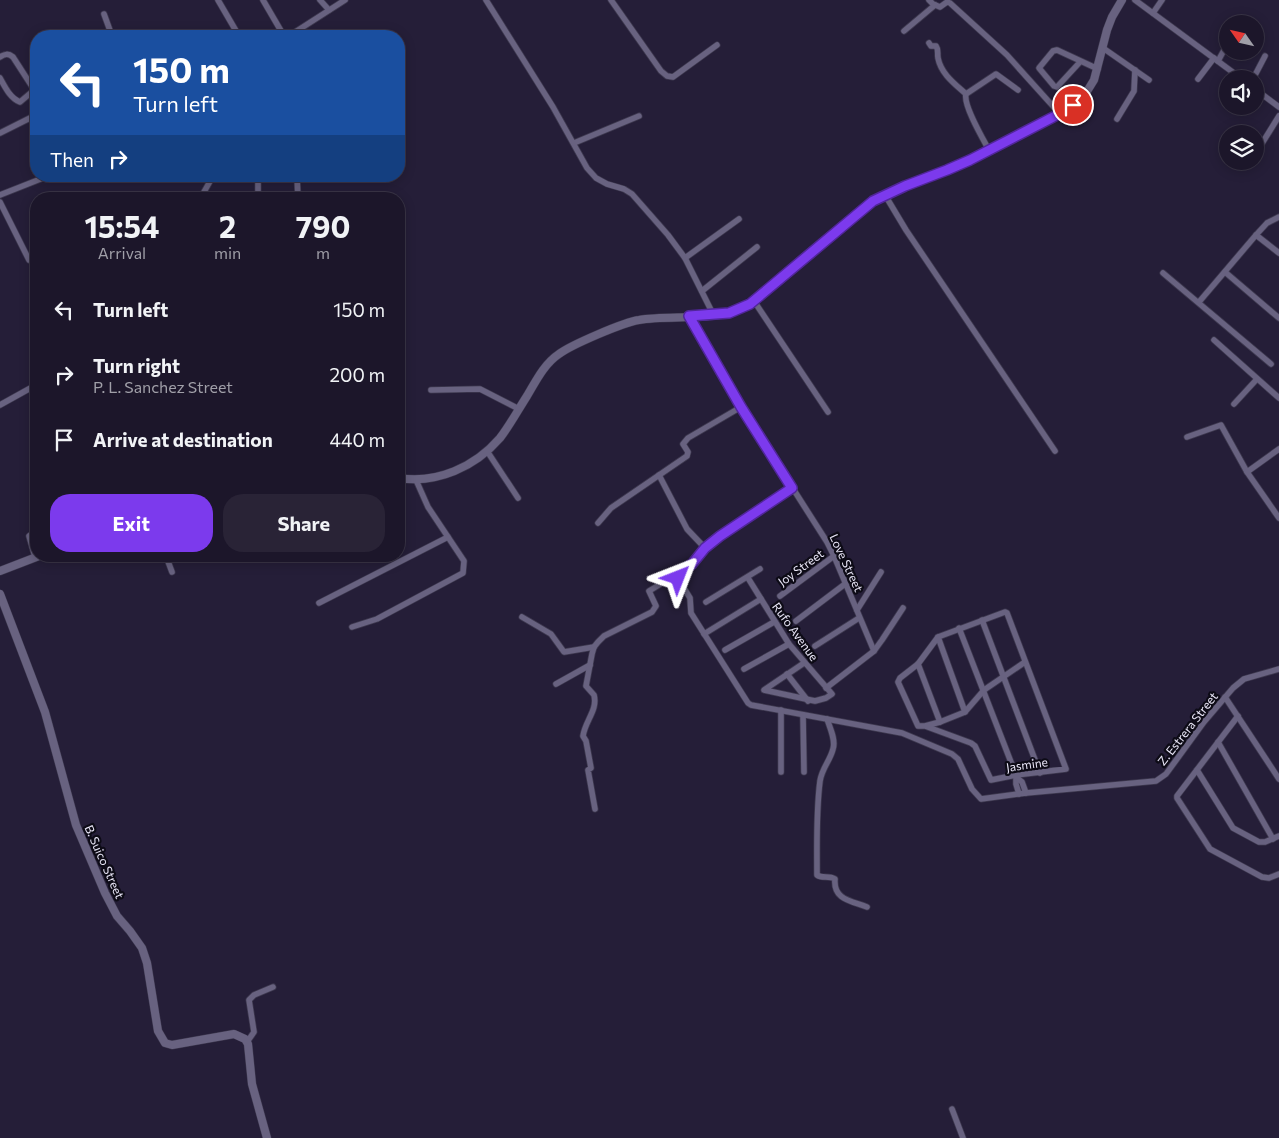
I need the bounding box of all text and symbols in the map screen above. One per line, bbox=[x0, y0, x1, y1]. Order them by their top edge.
north arrow bbox=[1219, 15, 1264, 60]
map controls bbox=[1219, 15, 1264, 170]
text: 150 m bbox=[133, 47, 230, 90]
icon: left bbox=[50, 50, 115, 115]
button: sound bbox=[1219, 70, 1264, 115]
pin bbox=[1052, 84, 1094, 126]
text: Turn left bbox=[133, 90, 218, 117]
icon: arrive bbox=[1059, 91, 1087, 119]
button: layers bbox=[1219, 125, 1264, 170]
icon: right bbox=[104, 145, 132, 173]
text: Then bbox=[50, 148, 94, 171]
text: 15:54 bbox=[85, 207, 159, 244]
text: 2 bbox=[219, 207, 236, 244]
text: 790 bbox=[296, 207, 350, 244]
text: Arrival bbox=[98, 243, 146, 262]
text: min bbox=[214, 243, 241, 262]
text: m bbox=[316, 243, 330, 262]
icon: left bbox=[50, 296, 78, 324]
text: Turn left bbox=[93, 298, 168, 321]
text: 150 m bbox=[333, 298, 385, 321]
text: Turn right bbox=[93, 354, 180, 377]
icon: right bbox=[50, 361, 78, 389]
text: 200 m bbox=[330, 363, 385, 386]
text: P. L. Sanchez Street bbox=[93, 377, 233, 396]
icon: arrive bbox=[50, 426, 78, 454]
text: Arrive at destination bbox=[93, 428, 273, 451]
text: 440 m bbox=[330, 428, 385, 451]
button: Exit bbox=[50, 494, 213, 552]
button: Share bbox=[223, 494, 385, 552]
street label: Love Street bbox=[827, 531, 866, 594]
street label: Joy Street bbox=[775, 546, 827, 589]
position arrow bbox=[651, 551, 703, 603]
street label: Rufo Avenue bbox=[770, 600, 822, 663]
street label: Z. Estrera Street bbox=[1154, 689, 1220, 768]
street label: Jasmine bbox=[1005, 754, 1049, 775]
street label: B. Suico Street bbox=[82, 823, 127, 901]

